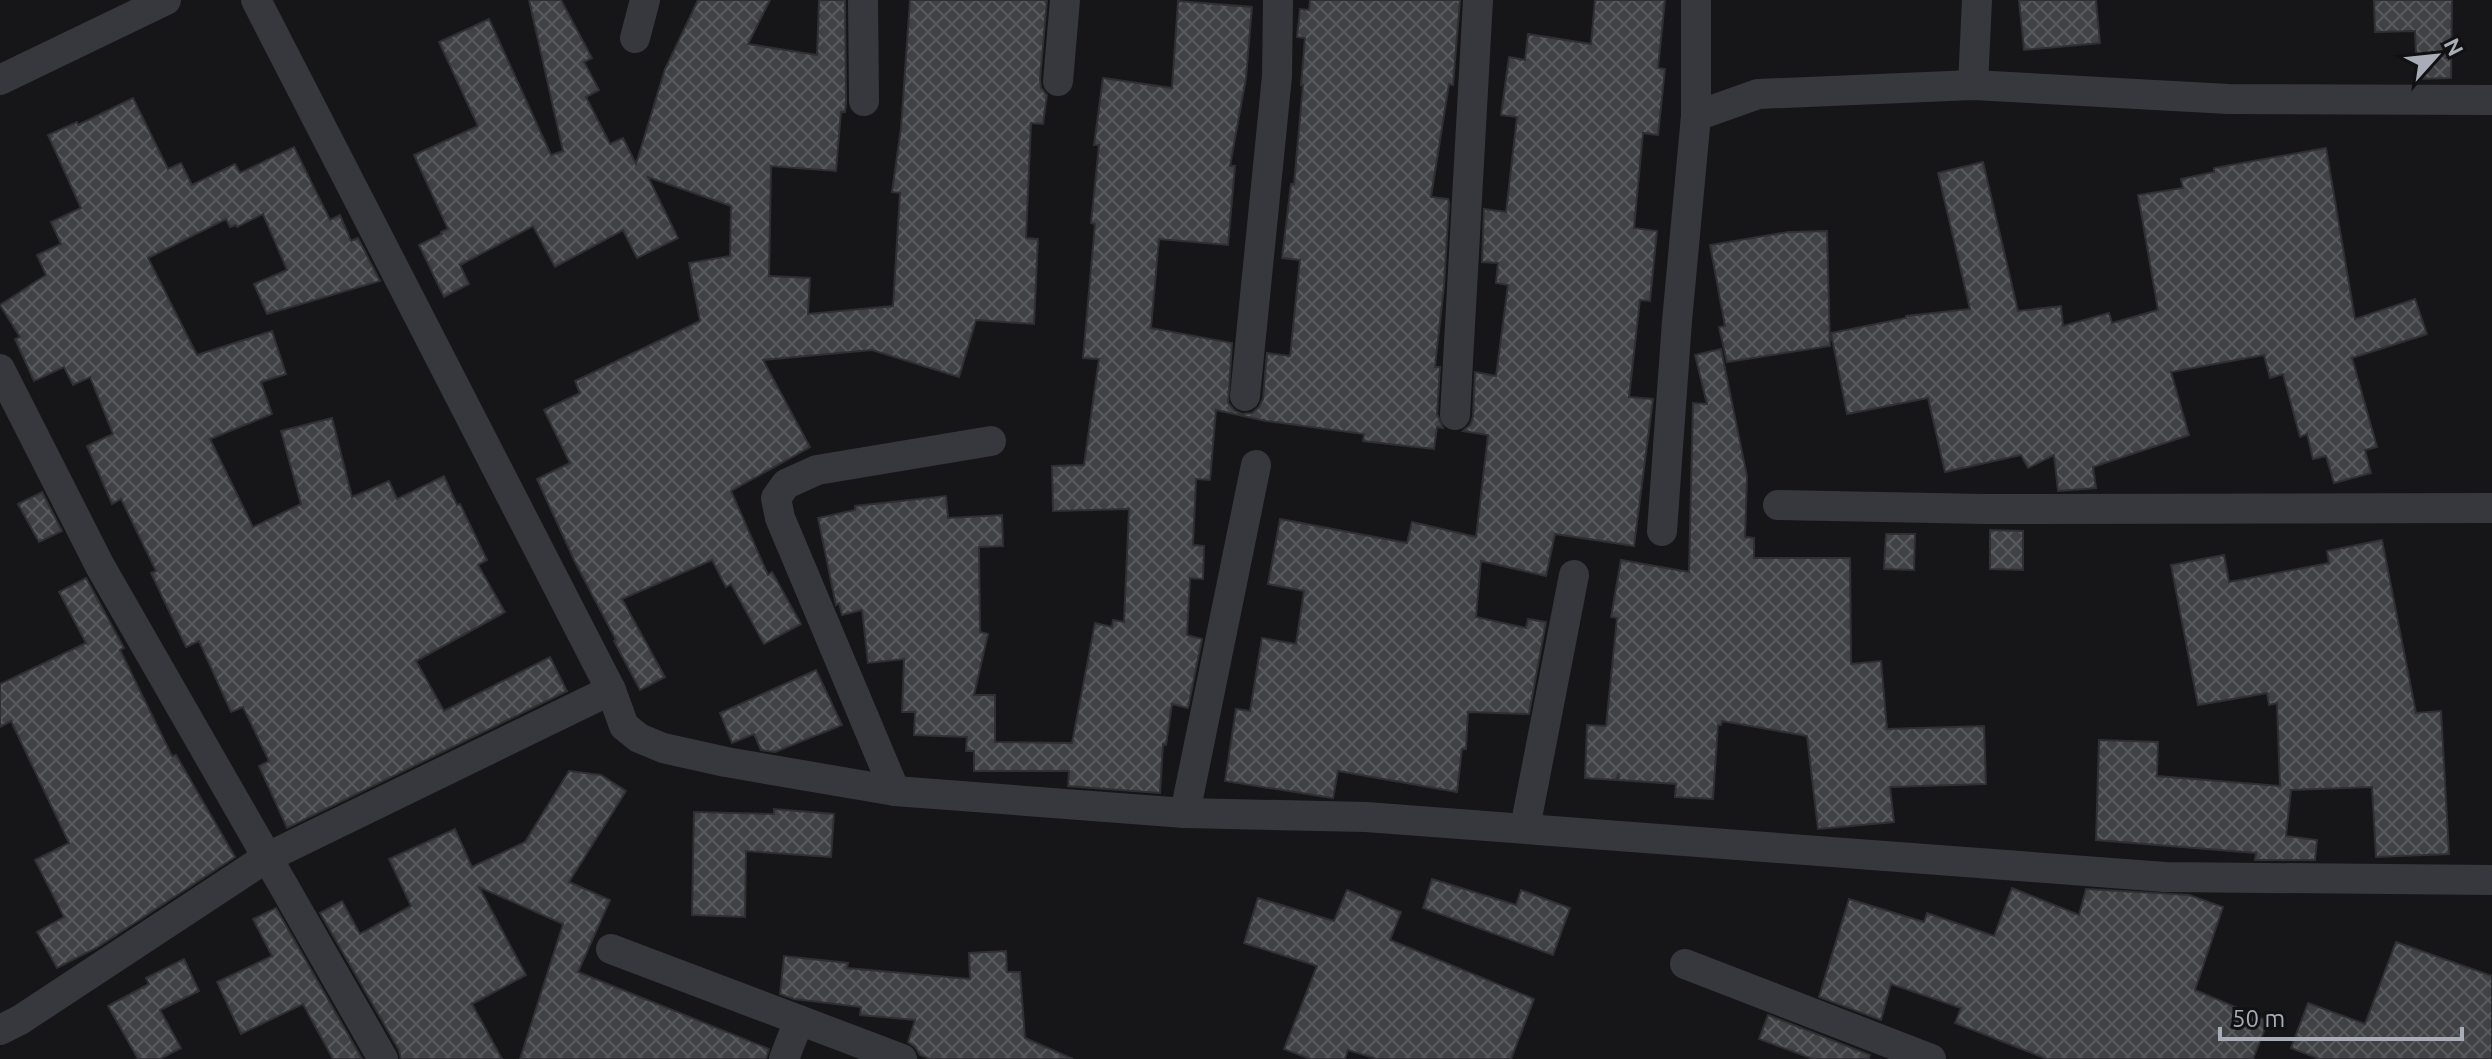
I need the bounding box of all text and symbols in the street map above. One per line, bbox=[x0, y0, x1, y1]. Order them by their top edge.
north arrow bbox=[2396, 16, 2476, 96]
text: N bbox=[2439, 34, 2469, 60]
scale bar bbox=[2220, 991, 2462, 1041]
text: 50 m bbox=[2232, 1005, 2285, 1032]

